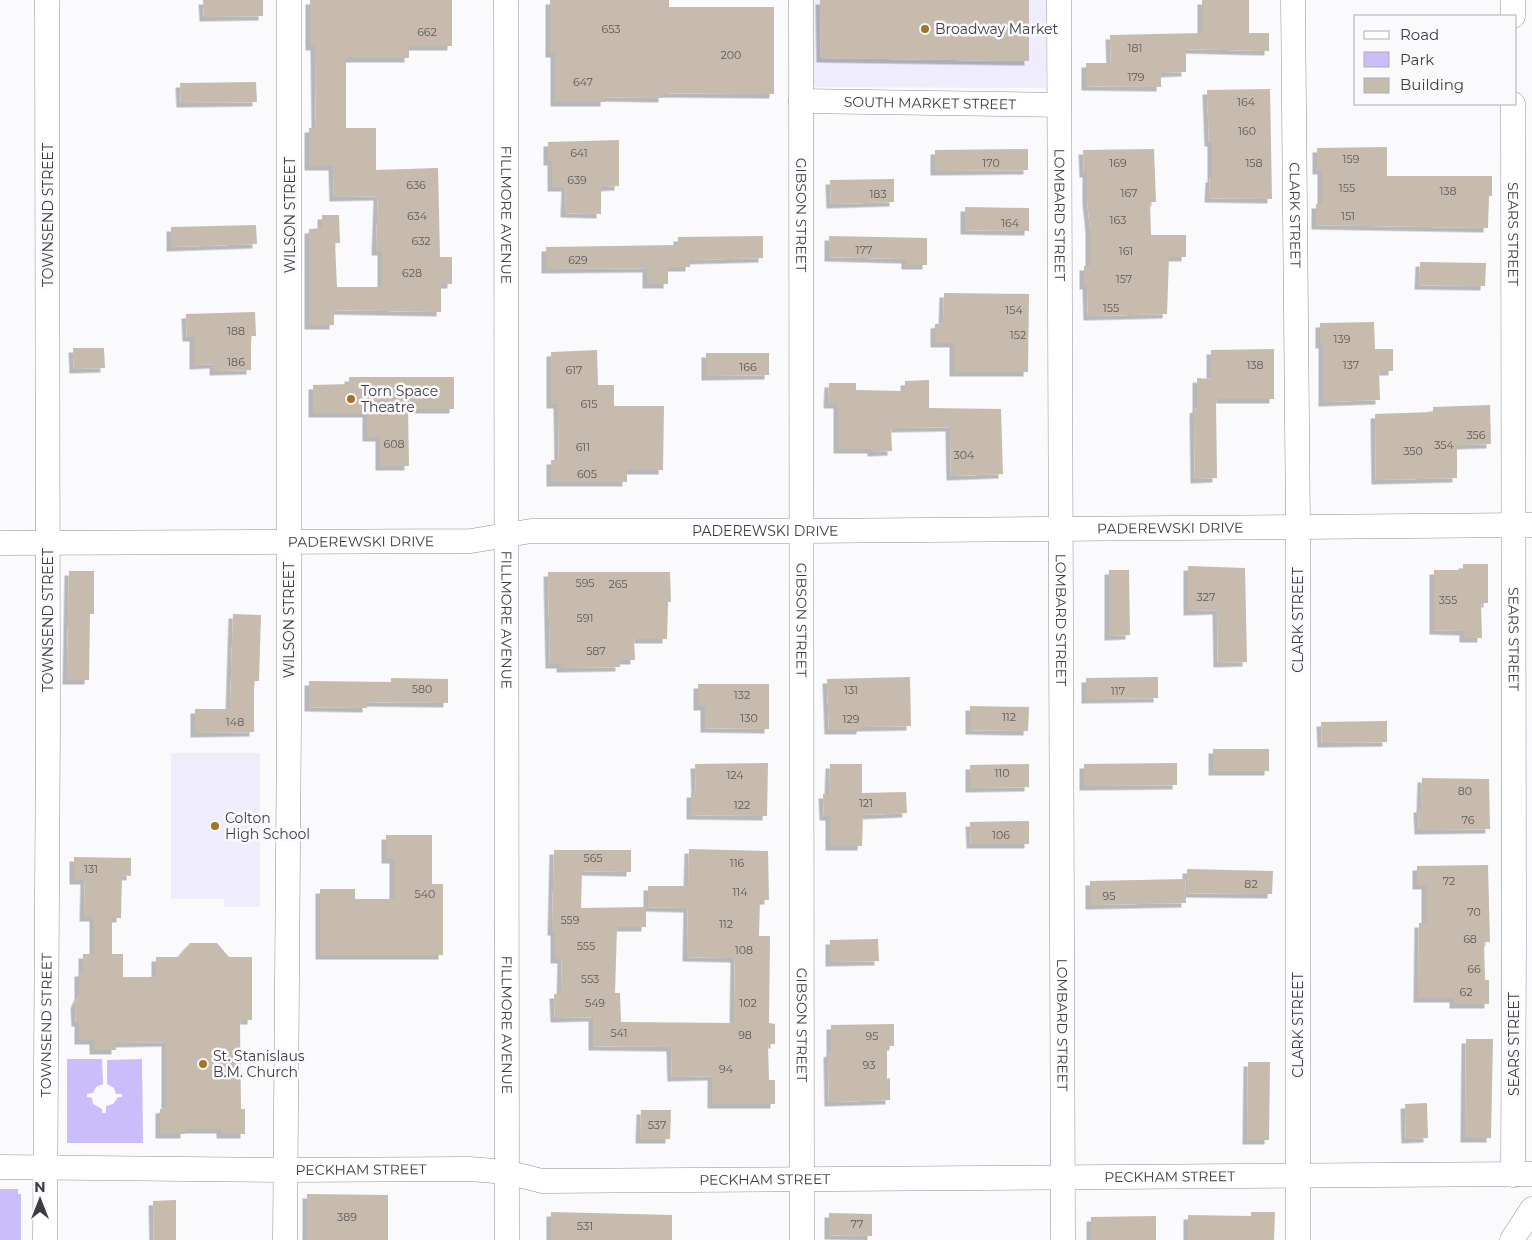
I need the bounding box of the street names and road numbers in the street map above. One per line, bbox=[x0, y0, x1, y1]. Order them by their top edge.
street label: SOUTH MARKET STREET bbox=[844, 93, 1016, 113]
street label: TOWNSEND STREET bbox=[39, 143, 57, 287]
street label: FILLMORE AVENUE bbox=[497, 146, 515, 284]
street label: LOMBARD STREET bbox=[1050, 149, 1069, 281]
street label: WILSON STREET bbox=[281, 157, 299, 273]
street label: GIBSON STREET bbox=[792, 158, 810, 272]
street label: CLARK STREET bbox=[1286, 162, 1305, 268]
street label: SEARS STREET bbox=[1504, 182, 1522, 286]
street label: PADEREWSKI DRIVE bbox=[1097, 518, 1243, 538]
street label: PADEREWSKI DRIVE bbox=[692, 522, 838, 540]
street label: PADEREWSKI DRIVE bbox=[288, 532, 434, 551]
street label: TOWNSEND STREET bbox=[39, 548, 57, 692]
street label: FILLMORE AVENUE bbox=[497, 551, 516, 689]
street label: LOMBARD STREET bbox=[1052, 554, 1070, 686]
street label: WILSON STREET bbox=[280, 562, 298, 678]
street label: GIBSON STREET bbox=[792, 563, 811, 677]
street label: CLARK STREET bbox=[1289, 567, 1307, 673]
street label: SEARS STREET bbox=[1505, 587, 1523, 691]
street label: TOWNSEND STREET bbox=[37, 953, 56, 1097]
street label: FILLMORE AVENUE bbox=[498, 956, 516, 1094]
street label: LOMBARD STREET bbox=[1053, 959, 1072, 1091]
street label: GIBSON STREET bbox=[793, 968, 811, 1082]
street label: CLARK STREET bbox=[1289, 972, 1307, 1078]
street label: SEARS STREET bbox=[1505, 992, 1523, 1096]
street label: PECKHAM STREET bbox=[295, 1160, 427, 1179]
street label: PECKHAM STREET bbox=[1104, 1167, 1235, 1186]
street label: PECKHAM STREET bbox=[699, 1170, 830, 1189]

